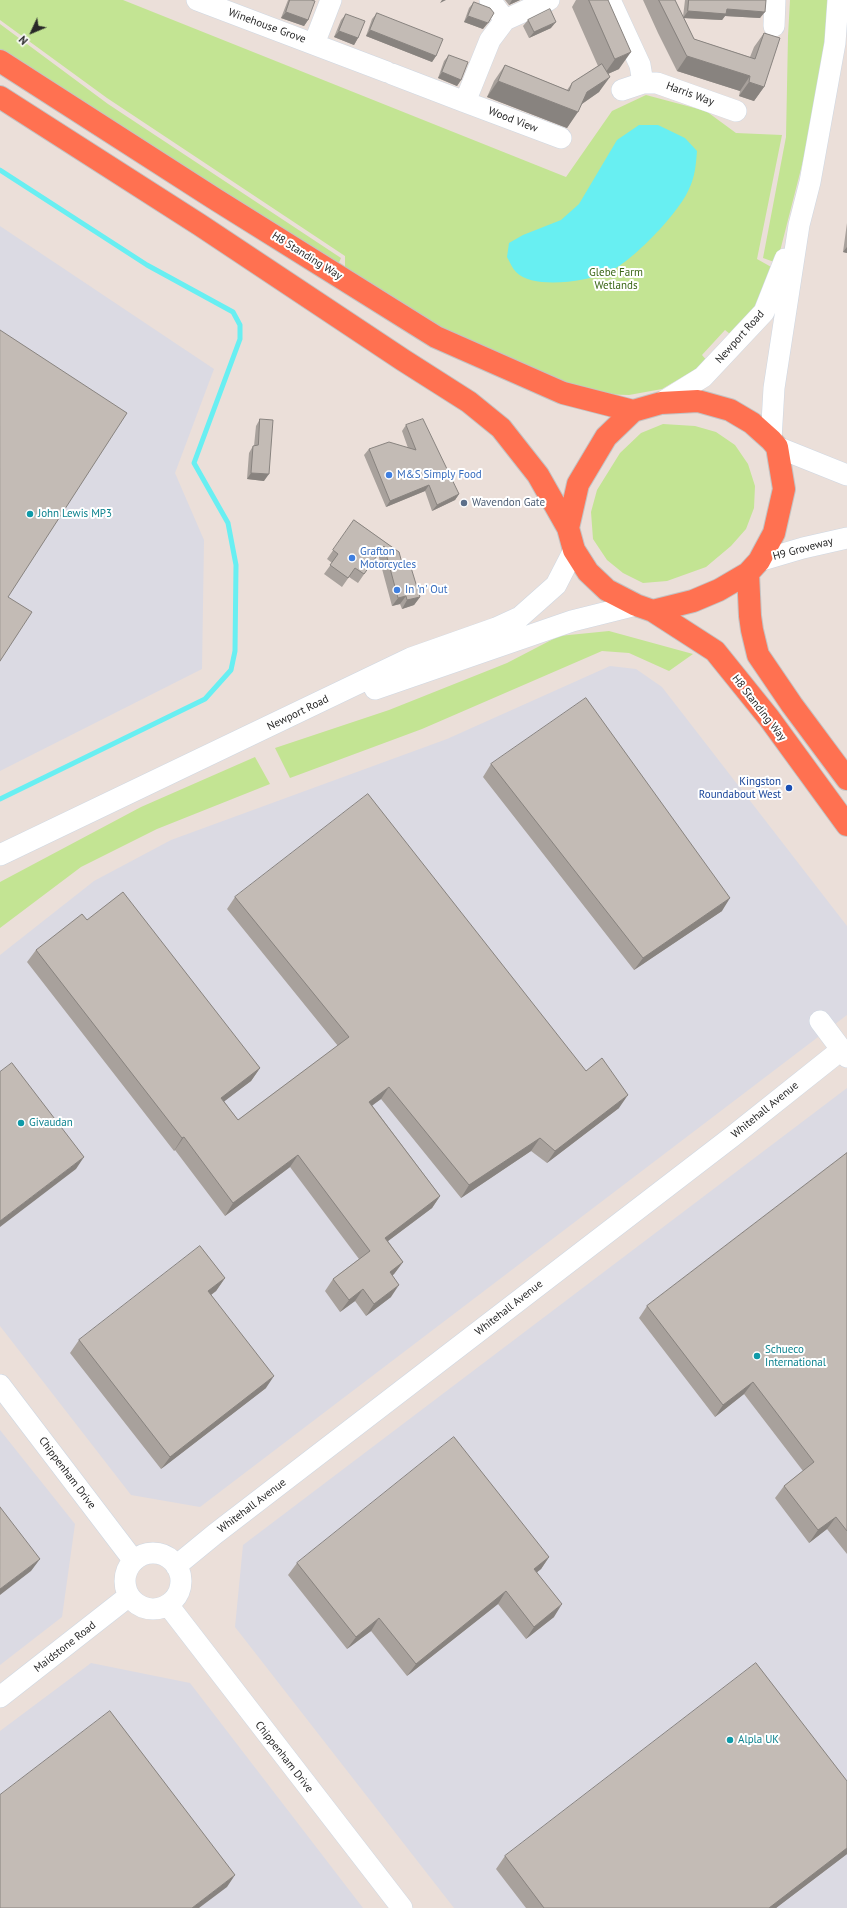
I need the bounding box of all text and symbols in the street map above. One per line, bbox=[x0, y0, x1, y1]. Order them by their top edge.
street label: Winehouse Grove bbox=[226, 6, 308, 46]
north arrow bbox=[12, 12, 52, 52]
text: N bbox=[16, 33, 31, 48]
street label: Harris Way bbox=[664, 79, 716, 109]
street label: Wood View bbox=[486, 105, 540, 135]
street label: H8 Standing Way bbox=[269, 229, 345, 283]
park label: Glebe Farm Wetlands bbox=[589, 266, 643, 292]
street label: Newport Road bbox=[713, 308, 767, 366]
place label: M&S Simply Food bbox=[397, 468, 482, 482]
marker: M&S Simply Food bbox=[384, 470, 394, 480]
place label: Wavendon Gate bbox=[472, 496, 545, 510]
marker: Wavendon Gate bbox=[459, 498, 469, 508]
place label: John Lewis MP3 bbox=[38, 507, 112, 521]
marker: John Lewis MP3 bbox=[25, 509, 35, 519]
street label: H9 Groveway bbox=[771, 535, 835, 563]
place label: Grafton Motorcycles bbox=[360, 545, 416, 571]
marker: Grafton Motorcycles bbox=[347, 553, 357, 563]
place label: In 'n' Out bbox=[405, 583, 447, 597]
marker: In 'n' Out bbox=[392, 585, 402, 595]
street label: H8 Standing Way bbox=[729, 672, 789, 744]
street label: Newport Road bbox=[265, 692, 331, 734]
place label: Kingston Roundabout West bbox=[699, 775, 781, 801]
marker: Kingston Roundabout West bbox=[784, 783, 794, 793]
street label: Whitehall Avenue bbox=[729, 1079, 801, 1141]
place label: Givaudan bbox=[29, 1116, 73, 1130]
marker: Givaudan bbox=[16, 1118, 26, 1128]
street label: Whitehall Avenue bbox=[472, 1277, 546, 1339]
place label: Schueco International bbox=[765, 1343, 826, 1369]
marker: Schueco International bbox=[752, 1351, 762, 1361]
street label: Chippenham Drive bbox=[36, 1434, 98, 1512]
street label: Whitehall Avenue bbox=[215, 1476, 289, 1536]
street label: Maidstone Road bbox=[31, 1619, 99, 1675]
street label: Chippenham Drive bbox=[252, 1719, 316, 1795]
place label: Alpla UK bbox=[738, 1733, 779, 1747]
marker: Alpla UK bbox=[725, 1735, 735, 1745]

